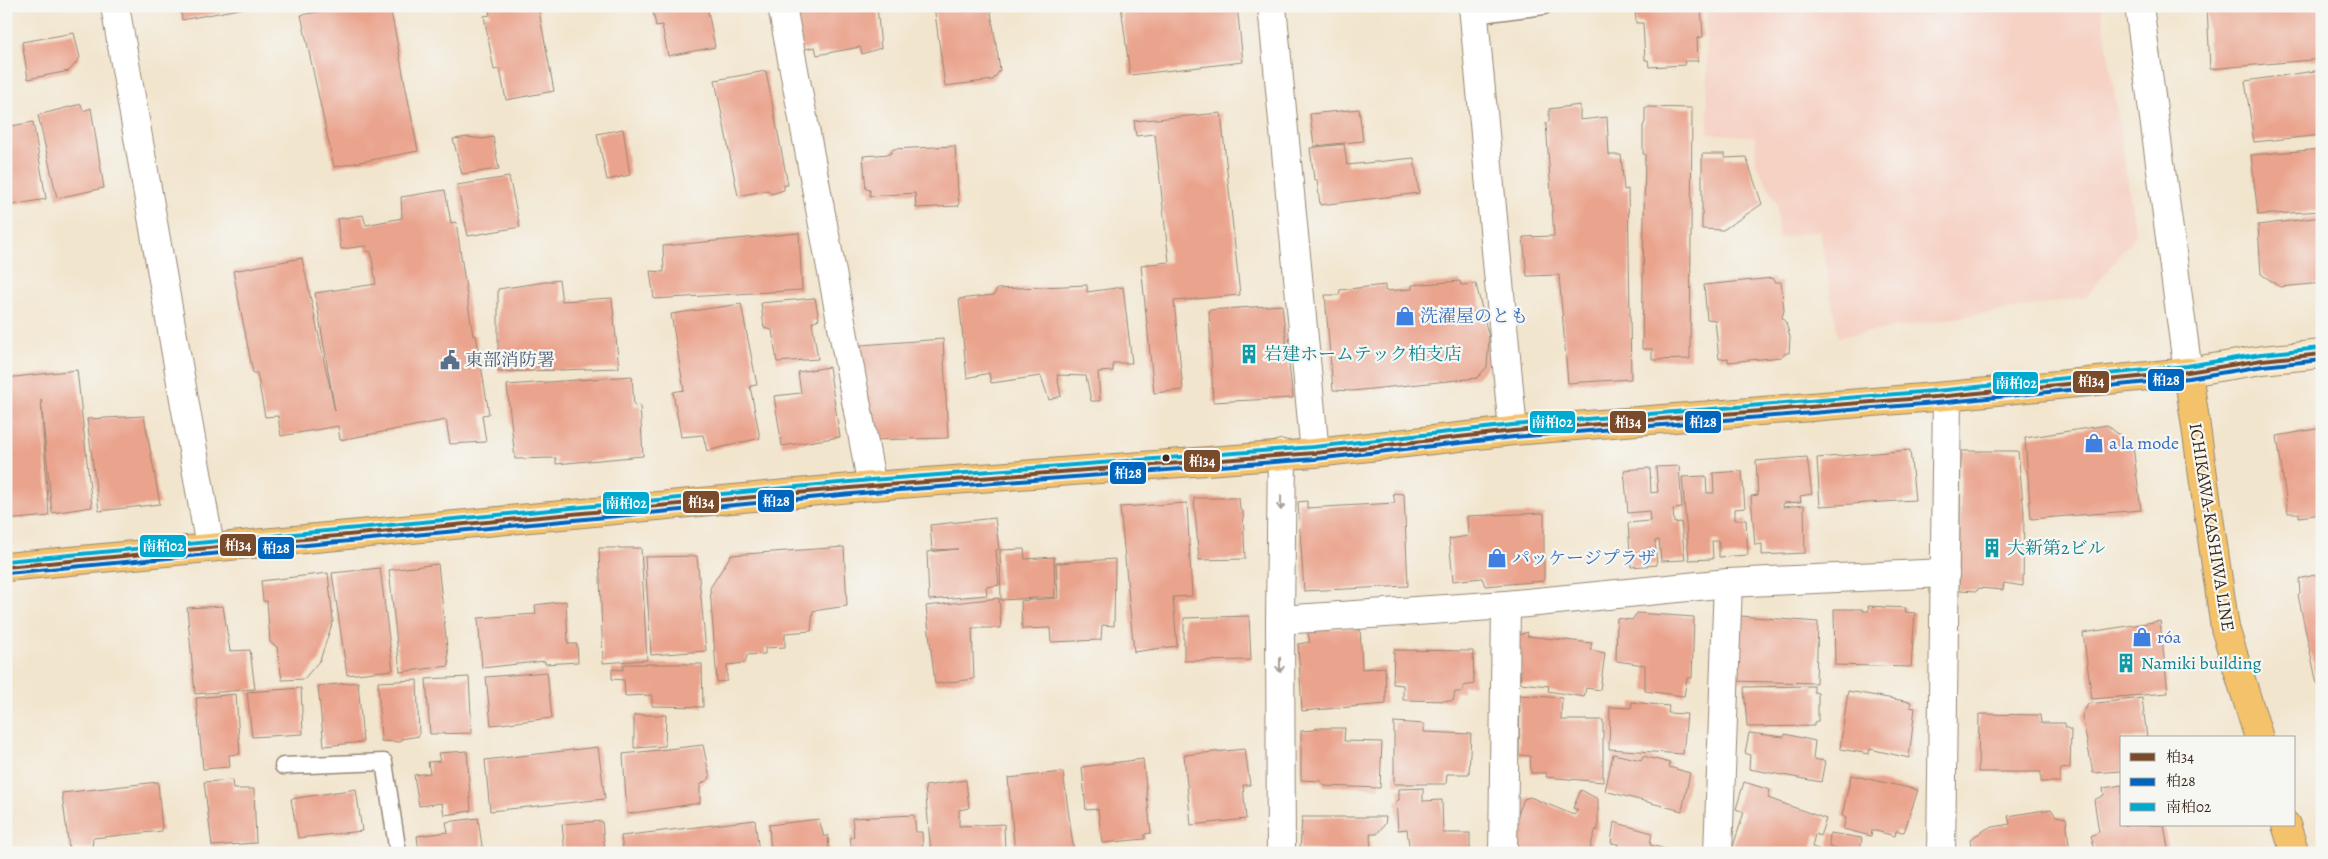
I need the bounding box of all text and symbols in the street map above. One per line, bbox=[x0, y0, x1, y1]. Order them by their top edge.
place label: 洗濯屋のとも bbox=[1420, 304, 1528, 328]
shop icon: 洗濯屋のとも bbox=[1394, 305, 1416, 327]
place label: 岩建ホームテック柏支店 bbox=[1264, 342, 1462, 366]
building icon: 岩建ホームテック柏支店 bbox=[1238, 343, 1260, 365]
place label: 東部消防署 bbox=[465, 348, 555, 372]
public building icon: 東部消防署 bbox=[439, 349, 461, 371]
line badge: 柏28 bbox=[2147, 368, 2185, 392]
line badge: 柏34 bbox=[2072, 370, 2110, 394]
line badge: 南柏02 bbox=[1992, 371, 2039, 395]
text: 柏28 bbox=[2152, 371, 2180, 390]
text: 柏34 bbox=[2078, 372, 2105, 391]
text: 南柏02 bbox=[1995, 374, 2037, 393]
line badge: 南柏02 bbox=[1529, 410, 1576, 434]
line badge: 柏34 bbox=[1609, 410, 1647, 434]
line badge: 柏28 bbox=[1684, 410, 1722, 434]
text: 南柏02 bbox=[1531, 413, 1573, 432]
text: 柏34 bbox=[1615, 413, 1642, 432]
text: 柏28 bbox=[1689, 413, 1717, 432]
street label: ICHIKAWA-KASHIWA LINE bbox=[2184, 421, 2240, 633]
place label: a la mode bbox=[2109, 431, 2179, 455]
shop icon: a la mode bbox=[2083, 432, 2105, 454]
line badge: 柏34 bbox=[1183, 449, 1221, 473]
text: 柏34 bbox=[1189, 452, 1216, 471]
unlabelled marker bbox=[1161, 453, 1171, 463]
line badge: 柏28 bbox=[1109, 461, 1147, 485]
text: 柏28 bbox=[1114, 464, 1142, 483]
line badge: 柏28 bbox=[757, 489, 795, 513]
line badge: 柏34 bbox=[682, 490, 720, 514]
line badge: 南柏02 bbox=[602, 491, 650, 515]
text: 柏28 bbox=[762, 492, 790, 511]
text: 柏34 bbox=[688, 493, 715, 512]
text: 南柏02 bbox=[605, 494, 647, 513]
one-way arrow bbox=[1277, 495, 1286, 511]
line badge: 柏34 bbox=[219, 533, 257, 557]
line badge: 南柏02 bbox=[139, 534, 187, 558]
text: 柏34 bbox=[225, 536, 252, 555]
line badge: 柏28 bbox=[257, 536, 295, 560]
place label: 大新第2ビル bbox=[2007, 536, 2106, 560]
text: 南柏02 bbox=[142, 537, 184, 556]
building icon: 大新第2ビル bbox=[1981, 537, 2003, 559]
text: 柏28 bbox=[262, 539, 290, 558]
place label: パッケージプラザ bbox=[1512, 546, 1656, 570]
shop icon: パッケージプラザ bbox=[1486, 547, 1508, 569]
place label: róa bbox=[2157, 625, 2182, 649]
shop icon: róa bbox=[2131, 626, 2153, 648]
place label: Namiki building bbox=[2141, 651, 2262, 675]
building icon: Namiki building bbox=[2115, 652, 2137, 674]
one-way arrow bbox=[1275, 657, 1285, 673]
legend bbox=[2120, 736, 2296, 826]
text: 柏34 bbox=[2166, 747, 2194, 767]
text: 柏28 bbox=[2166, 771, 2195, 791]
text: 南柏02 bbox=[2166, 797, 2211, 817]

